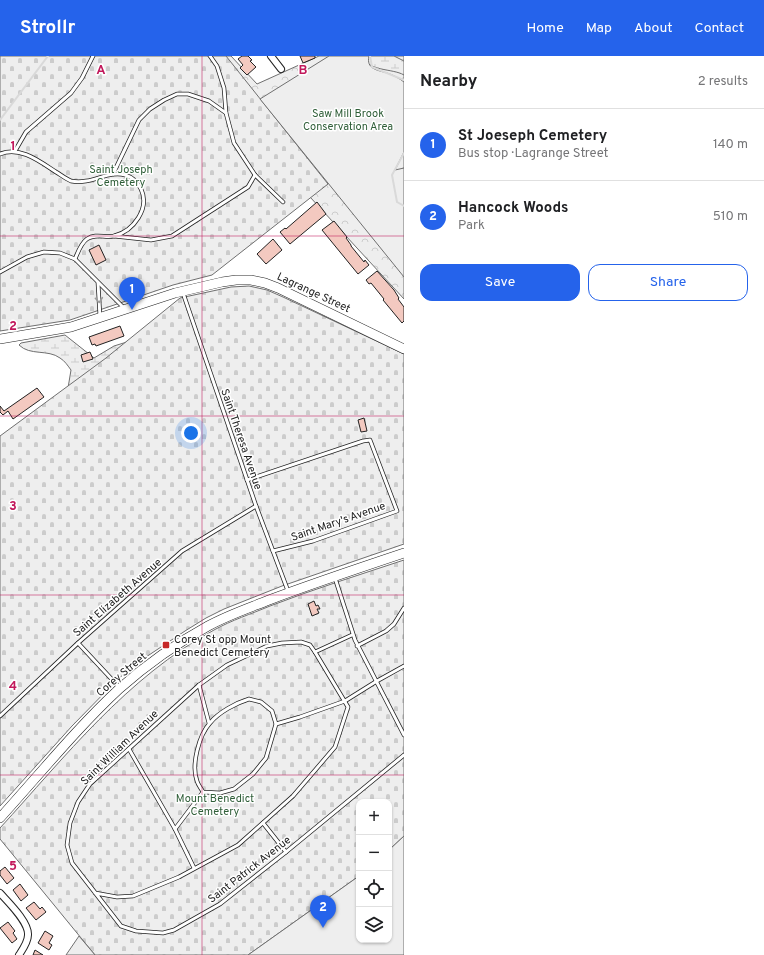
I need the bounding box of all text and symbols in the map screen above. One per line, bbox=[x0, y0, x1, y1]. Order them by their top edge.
text: Strollr bbox=[20, 16, 75, 40]
text: Home bbox=[527, 20, 564, 37]
text: Map bbox=[586, 20, 612, 37]
text: About bbox=[634, 20, 673, 37]
text: Contact bbox=[695, 20, 744, 37]
text: A bbox=[96, 63, 106, 79]
text: B bbox=[299, 63, 308, 79]
text: Nearby bbox=[420, 71, 477, 93]
text: 2 results bbox=[698, 74, 748, 90]
park label: Saw Mill Brook Conservation Area bbox=[303, 107, 393, 134]
text: St Joeseph Cemetery bbox=[458, 127, 607, 146]
text: 1 bbox=[430, 137, 436, 153]
text: 140 m bbox=[713, 137, 748, 153]
text: 1 bbox=[10, 139, 16, 155]
text: Bus stop · Lagrange Street bbox=[458, 146, 609, 162]
park label: Saint Joseph Cemetery bbox=[89, 163, 153, 190]
text: Hancock Woods bbox=[458, 199, 568, 218]
text: 2 bbox=[429, 209, 437, 225]
text: 510 m bbox=[713, 209, 748, 225]
text: Park bbox=[458, 218, 485, 234]
button: Save bbox=[420, 264, 580, 301]
button: Share bbox=[588, 264, 748, 301]
street label: Lagrange Street bbox=[275, 270, 353, 316]
pin: 1 bbox=[119, 277, 145, 310]
one-way arrow bbox=[95, 297, 104, 303]
text: 2 bbox=[9, 319, 17, 335]
street label: Saint Theresa Avenue bbox=[217, 387, 265, 492]
your location bbox=[181, 423, 201, 443]
text: 3 bbox=[9, 499, 17, 515]
street label: Saint Mary's Avenue bbox=[289, 499, 387, 545]
street label: Saint Elizabeth Avenue bbox=[71, 555, 165, 640]
place label: Corey St opp Mount Benedict Cemetery bbox=[174, 633, 271, 660]
marker: Corey St opp Mount Benedict Cemetery bbox=[161, 640, 171, 650]
street label: Corey Street bbox=[94, 650, 150, 700]
text: 4 bbox=[9, 679, 17, 695]
street label: Saint William Avenue bbox=[78, 707, 161, 788]
park label: Mount Benedict Cemetery bbox=[176, 792, 254, 819]
map controls bbox=[356, 799, 392, 943]
button: + bbox=[356, 799, 392, 835]
street label: Saint Patrick Avenue bbox=[205, 833, 294, 906]
button: − bbox=[356, 835, 392, 871]
text: 5 bbox=[9, 859, 17, 875]
button: locate bbox=[356, 871, 392, 907]
pin: 2 bbox=[310, 895, 336, 928]
button: layers bbox=[356, 907, 392, 943]

